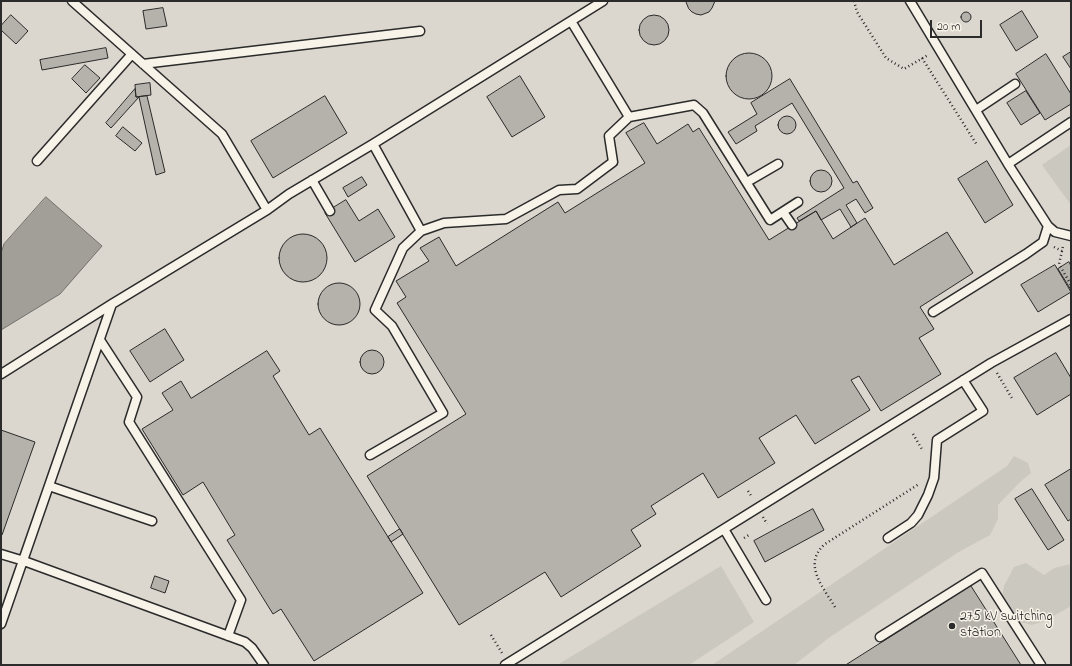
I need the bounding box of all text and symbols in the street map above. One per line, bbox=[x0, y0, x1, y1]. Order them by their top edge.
scale bar bbox=[932, 12, 984, 38]
text: 20 m bbox=[937, 18, 960, 36]
place label: 275 kV switching station bbox=[960, 610, 1053, 642]
marker: 275 kV switching station bbox=[947, 621, 957, 631]

